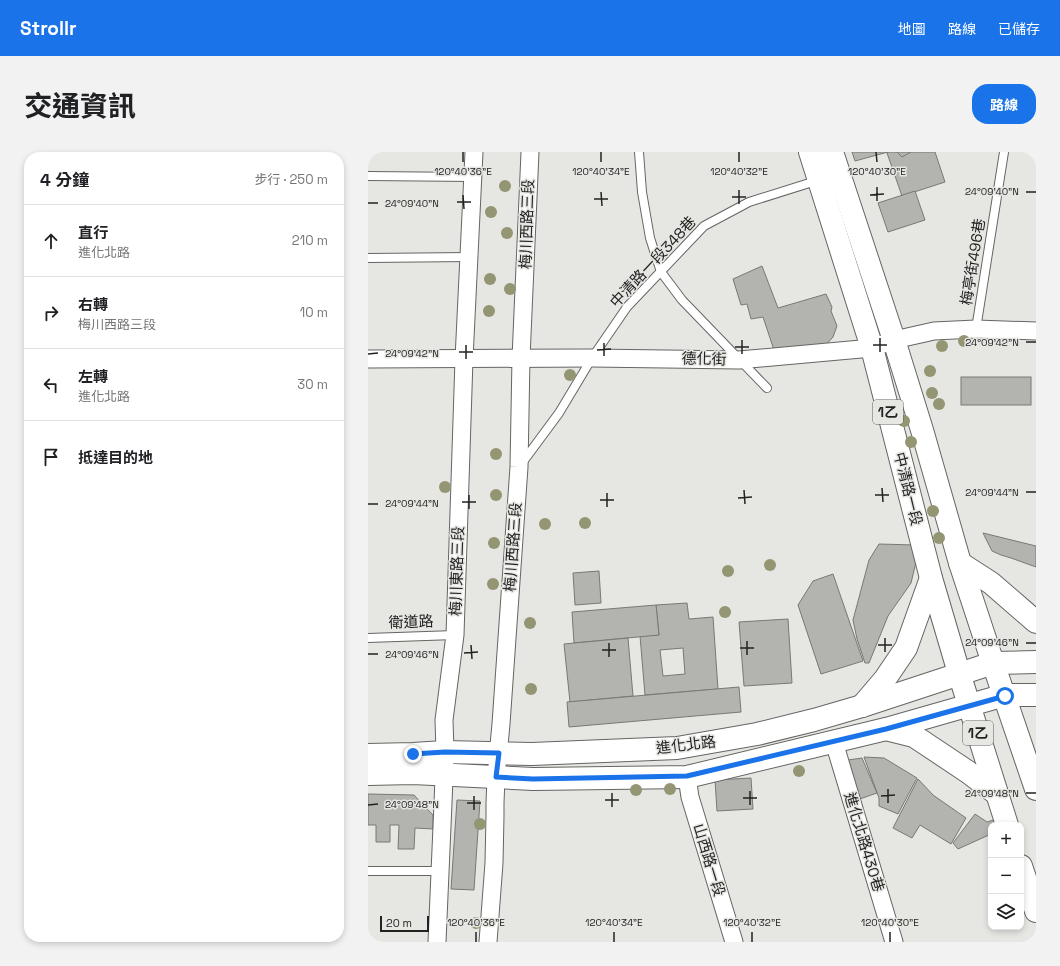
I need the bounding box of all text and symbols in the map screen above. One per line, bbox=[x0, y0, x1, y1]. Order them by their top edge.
text: Strollr bbox=[20, 16, 77, 41]
text: 地圖 bbox=[898, 20, 926, 38]
text: 路線 bbox=[948, 20, 976, 38]
text: 已儲存 bbox=[998, 20, 1040, 38]
button: 路線 bbox=[972, 84, 1036, 124]
text: 交通資訊 bbox=[24, 88, 136, 124]
text: 120°40'36"E bbox=[434, 165, 492, 178]
text: 120°40'34"E bbox=[572, 165, 630, 178]
text: 120°40'32"E bbox=[710, 165, 768, 178]
text: 120°40'30"E bbox=[848, 165, 906, 178]
text: 4 分鐘 bbox=[40, 169, 89, 191]
text: 步行 · 250 m bbox=[254, 171, 328, 188]
street label: 梅川西路三段 bbox=[515, 179, 538, 269]
text: 24°09'40"N bbox=[965, 185, 1019, 198]
text: 24°09'40"N bbox=[385, 197, 439, 210]
street label: 中清路一段348巷 bbox=[606, 212, 700, 311]
street label: 梅亭街496巷 bbox=[956, 217, 989, 307]
text: 直行 bbox=[78, 223, 108, 242]
icon: ahead bbox=[40, 230, 62, 252]
text: 210 m bbox=[292, 232, 328, 249]
text: 進化北路 bbox=[78, 244, 130, 261]
text: 右轉 bbox=[78, 295, 108, 314]
icon: right bbox=[40, 302, 62, 324]
text: 10 m bbox=[300, 304, 328, 321]
text: 梅川西路三段 bbox=[78, 316, 156, 333]
text: 24°09'42"N bbox=[965, 336, 1019, 349]
text: 24°09'42"N bbox=[385, 347, 439, 360]
street label: 德化街 bbox=[681, 349, 727, 368]
text: 左轉 bbox=[78, 367, 108, 386]
icon: left bbox=[40, 374, 62, 396]
text: 30 m bbox=[297, 376, 328, 393]
text: 進化北路 bbox=[78, 388, 130, 405]
road number: 1乙 bbox=[873, 400, 903, 424]
icon: arrive bbox=[40, 446, 62, 468]
text: 抵達目的地 bbox=[78, 448, 153, 467]
street label: 中清路一段 bbox=[890, 450, 927, 528]
text: 24°09'44"N bbox=[965, 486, 1019, 499]
text: 24°09'44"N bbox=[385, 497, 439, 510]
street label: 梅川西路三段 bbox=[500, 501, 525, 593]
street label: 梅川東路三段 bbox=[445, 526, 468, 616]
street label: 衛道路 bbox=[388, 611, 434, 632]
text: 24°09'46"N bbox=[965, 636, 1019, 649]
text: 24°09'46"N bbox=[385, 648, 439, 661]
route start bbox=[996, 687, 1014, 705]
road number: 1乙 bbox=[963, 721, 993, 745]
street label: 進化北路 bbox=[655, 731, 717, 758]
route end bbox=[404, 745, 422, 763]
text: 24°09'48"N bbox=[965, 787, 1019, 800]
street label: 進化北路430巷 bbox=[840, 790, 889, 894]
text: 24°09'48"N bbox=[385, 798, 439, 811]
street label: 山西路一段 bbox=[689, 821, 730, 899]
map controls bbox=[988, 822, 1024, 930]
button: + bbox=[988, 822, 1024, 858]
button: − bbox=[988, 858, 1024, 894]
button: layers bbox=[988, 894, 1024, 930]
scale bar bbox=[380, 914, 429, 933]
text: 20 m bbox=[386, 916, 412, 930]
text: 120°40'36"E bbox=[447, 916, 505, 929]
text: 120°40'34"E bbox=[585, 916, 643, 929]
text: 120°40'32"E bbox=[723, 916, 781, 929]
text: 120°40'30"E bbox=[861, 916, 919, 929]

